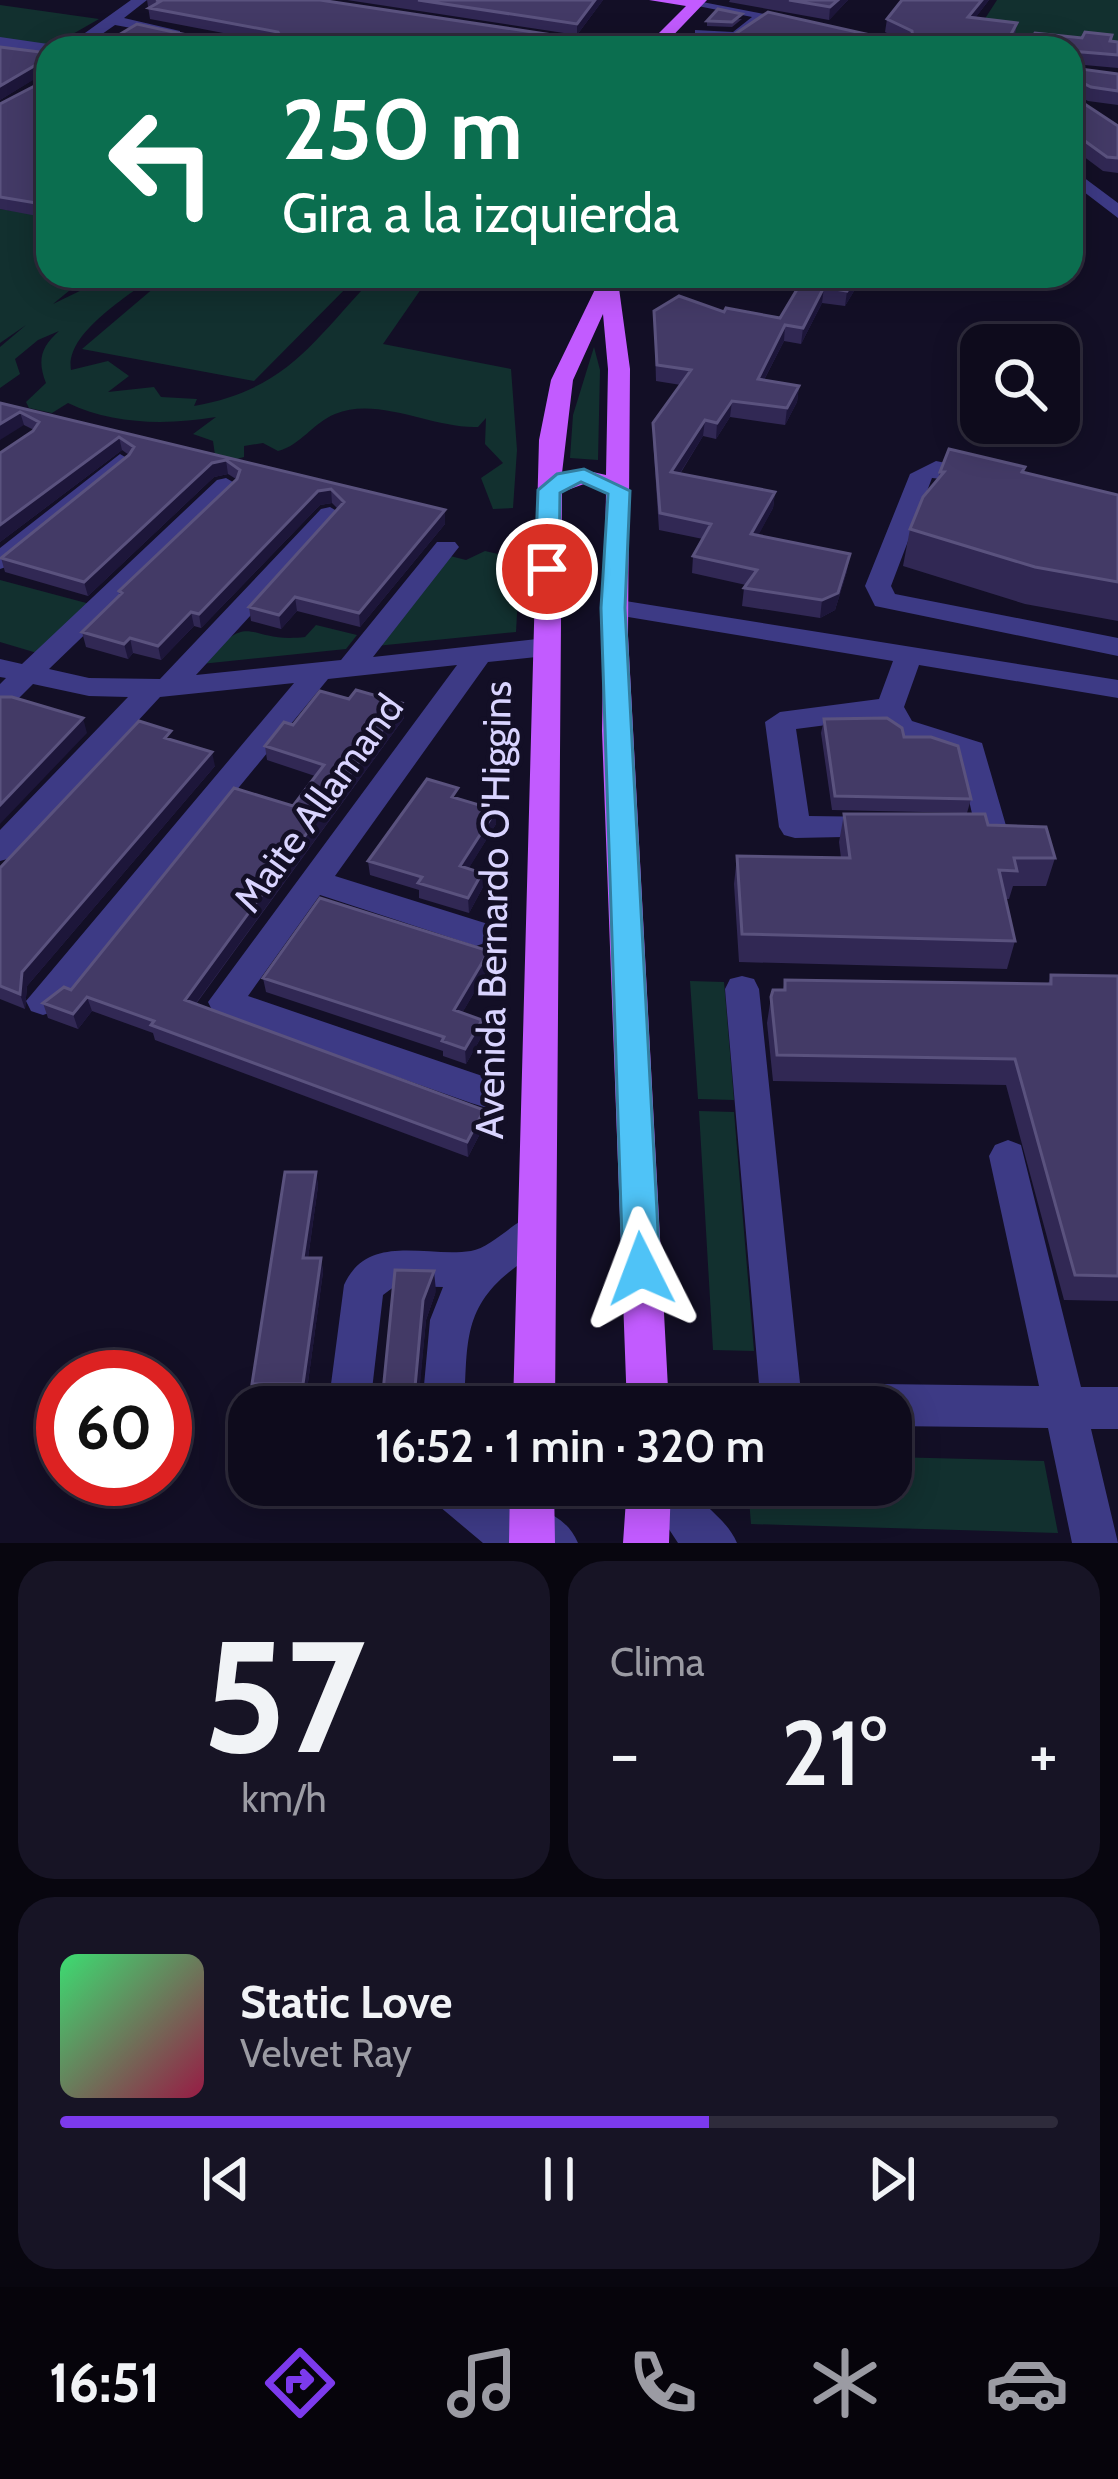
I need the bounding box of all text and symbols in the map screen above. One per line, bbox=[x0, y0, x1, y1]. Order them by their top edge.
text: 250 m bbox=[282, 78, 523, 180]
icon: left bbox=[84, 84, 240, 240]
text: Gira a la izquierda bbox=[282, 180, 679, 246]
map controls bbox=[960, 324, 1080, 444]
button: search bbox=[960, 324, 1080, 444]
pin bbox=[496, 518, 598, 620]
icon: arrive bbox=[514, 536, 580, 602]
street label: Avenida Bernardo O'Higgins bbox=[465, 680, 521, 1140]
street label: Maite Allamand bbox=[223, 685, 413, 921]
position arrow bbox=[578, 1206, 704, 1332]
speed limit sign: 60 bbox=[36, 1350, 192, 1506]
text: 16:52 · 1 min · 320 m bbox=[375, 1419, 765, 1473]
text: 57 bbox=[202, 1601, 366, 1791]
text: Clima bbox=[610, 1638, 704, 1686]
text: 21° bbox=[781, 1698, 887, 1808]
text: − bbox=[610, 1713, 639, 1794]
text: + bbox=[1029, 1713, 1058, 1794]
text: km/h bbox=[241, 1774, 327, 1822]
text: Static Love bbox=[240, 1975, 453, 2029]
text: Velvet Ray bbox=[240, 2029, 412, 2077]
icon: previous bbox=[193, 2146, 259, 2212]
icon: pause bbox=[526, 2146, 592, 2212]
icon: next bbox=[859, 2146, 925, 2212]
icon: directions bbox=[258, 2341, 342, 2425]
icon: music bbox=[440, 2341, 524, 2425]
icon: phone bbox=[621, 2341, 705, 2425]
icon: climate bbox=[803, 2341, 887, 2425]
icon: car bbox=[985, 2341, 1069, 2425]
text: 16:51 bbox=[49, 2350, 160, 2416]

